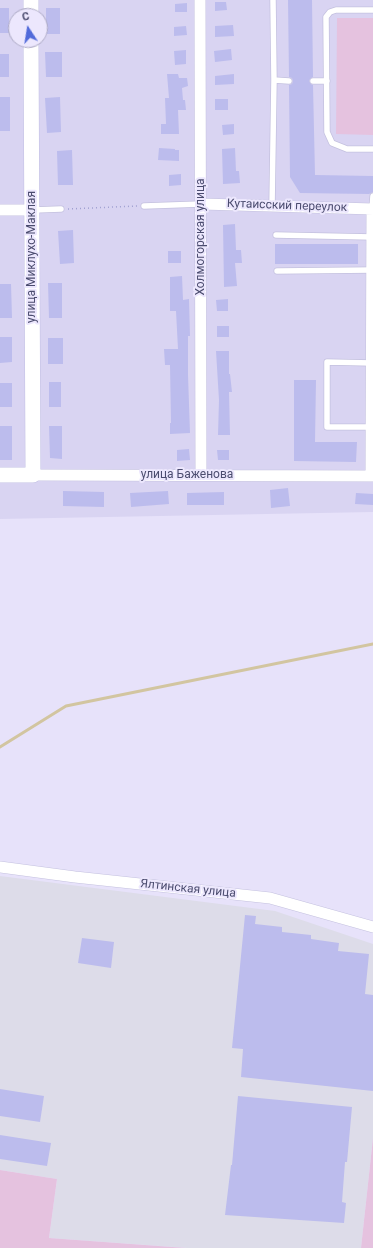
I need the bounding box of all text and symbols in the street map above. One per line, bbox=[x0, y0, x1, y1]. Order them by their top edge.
north arrow bbox=[8, 8, 48, 48]
text: С bbox=[21, 10, 30, 24]
street label: Холмогорская улица bbox=[194, 178, 208, 296]
street label: улица Миклухо-Маклая bbox=[25, 191, 39, 323]
street label: Кутаисский переулок bbox=[227, 197, 347, 215]
street label: улица Баженова bbox=[141, 468, 233, 482]
street label: Ялтинская улица bbox=[140, 877, 236, 901]

